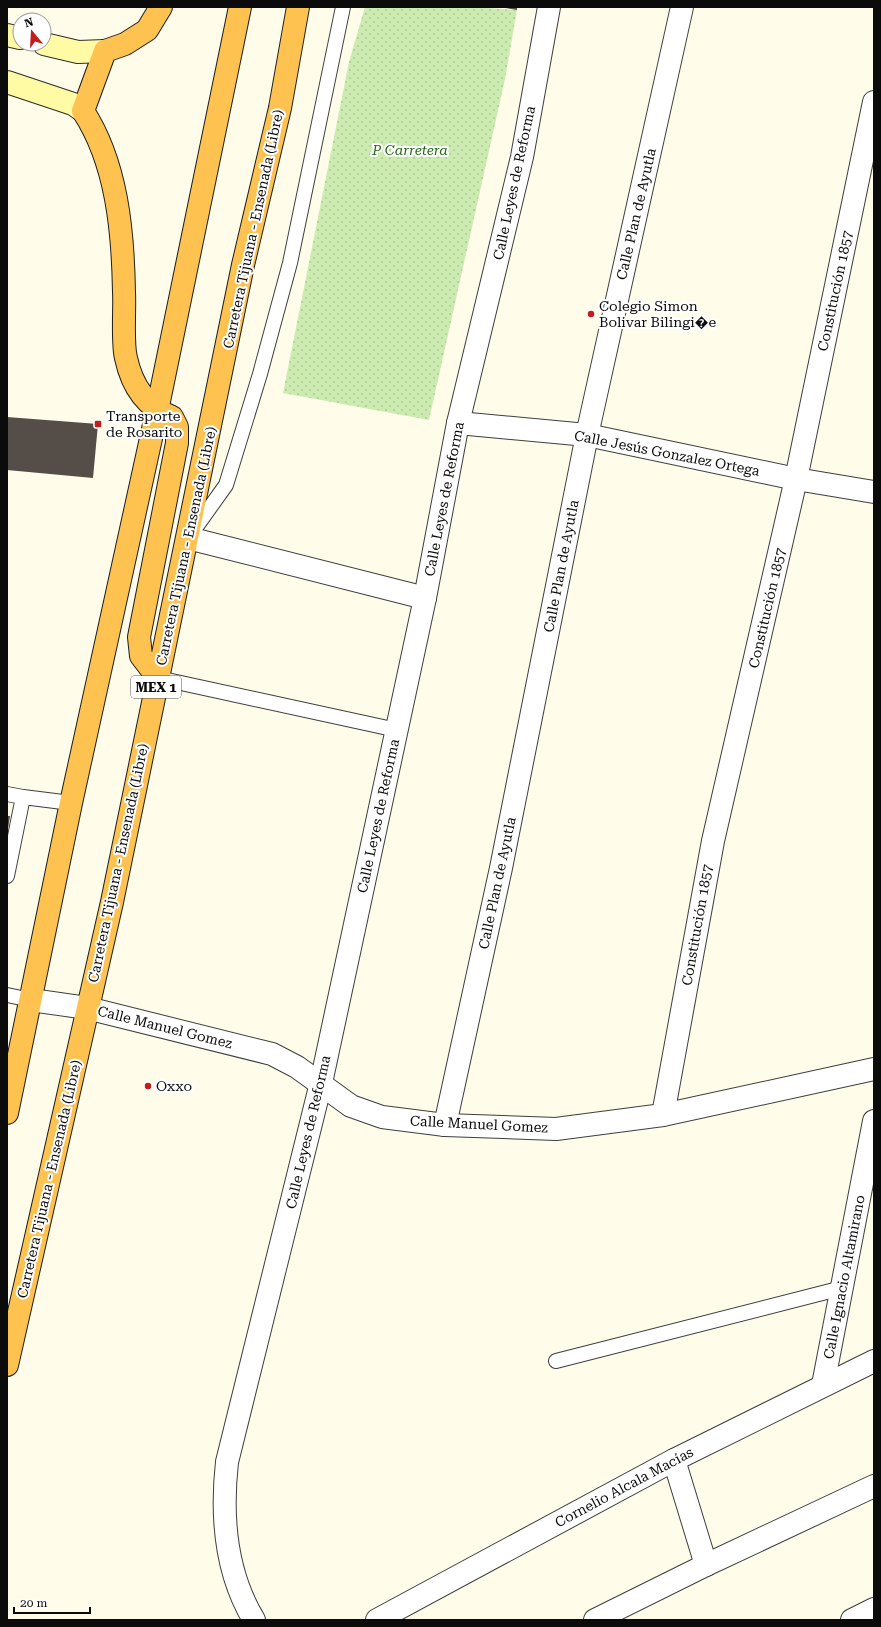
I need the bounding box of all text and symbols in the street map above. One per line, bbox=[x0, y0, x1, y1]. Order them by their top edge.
north arrow bbox=[12, 12, 52, 52]
text: N bbox=[23, 15, 36, 30]
street label: Calle Leyes de Reforma bbox=[490, 104, 538, 262]
street label: Carretera Tijuana - Ensenada (Libre) bbox=[220, 108, 286, 350]
park label: P Carretera bbox=[371, 142, 448, 158]
street label: Calle Plan de Ayutla bbox=[613, 146, 659, 281]
street label: Constitución 1857 bbox=[814, 229, 856, 353]
place label: Colegio Simon Bolivar Bilingi�e bbox=[599, 298, 717, 330]
marker: Colegio Simon Bolivar Bilingi�e bbox=[586, 309, 596, 319]
place label: Transporte de Rosarito bbox=[106, 408, 182, 440]
marker: Transporte de Rosarito bbox=[93, 419, 103, 429]
street label: Calle Leyes de Reforma bbox=[421, 420, 467, 578]
street label: Carretera Tijuana - Ensenada (Libre) bbox=[153, 425, 219, 667]
street label: Calle Jesús Gonzalez Ortega bbox=[573, 427, 761, 479]
street label: Calle Plan de Ayutla bbox=[540, 498, 582, 634]
street label: Constitución 1857 bbox=[745, 546, 789, 670]
road number: MEX 1 bbox=[131, 676, 181, 698]
street label: Calle Leyes de Reforma bbox=[354, 737, 402, 895]
street label: Carretera Tijuana - Ensenada (Libre) bbox=[85, 742, 151, 984]
street label: Calle Plan de Ayutla bbox=[475, 815, 519, 951]
street label: Constitución 1857 bbox=[678, 863, 716, 987]
street label: Calle Manuel Gomez bbox=[96, 1003, 234, 1052]
street label: Calle Leyes de Reforma bbox=[283, 1053, 334, 1210]
street label: Carretera Tijuana - Ensenada (Libre) bbox=[14, 1058, 84, 1300]
place label: Oxxo bbox=[156, 1078, 192, 1094]
marker: Oxxo bbox=[143, 1081, 153, 1091]
street label: Calle Manuel Gomez bbox=[410, 1112, 549, 1136]
street label: Calle Ignacio Altamirano bbox=[820, 1194, 868, 1360]
street label: Cornelio Alcala Macías bbox=[552, 1444, 696, 1530]
scale bar bbox=[14, 1589, 90, 1615]
text: 20 m bbox=[20, 1596, 47, 1610]

